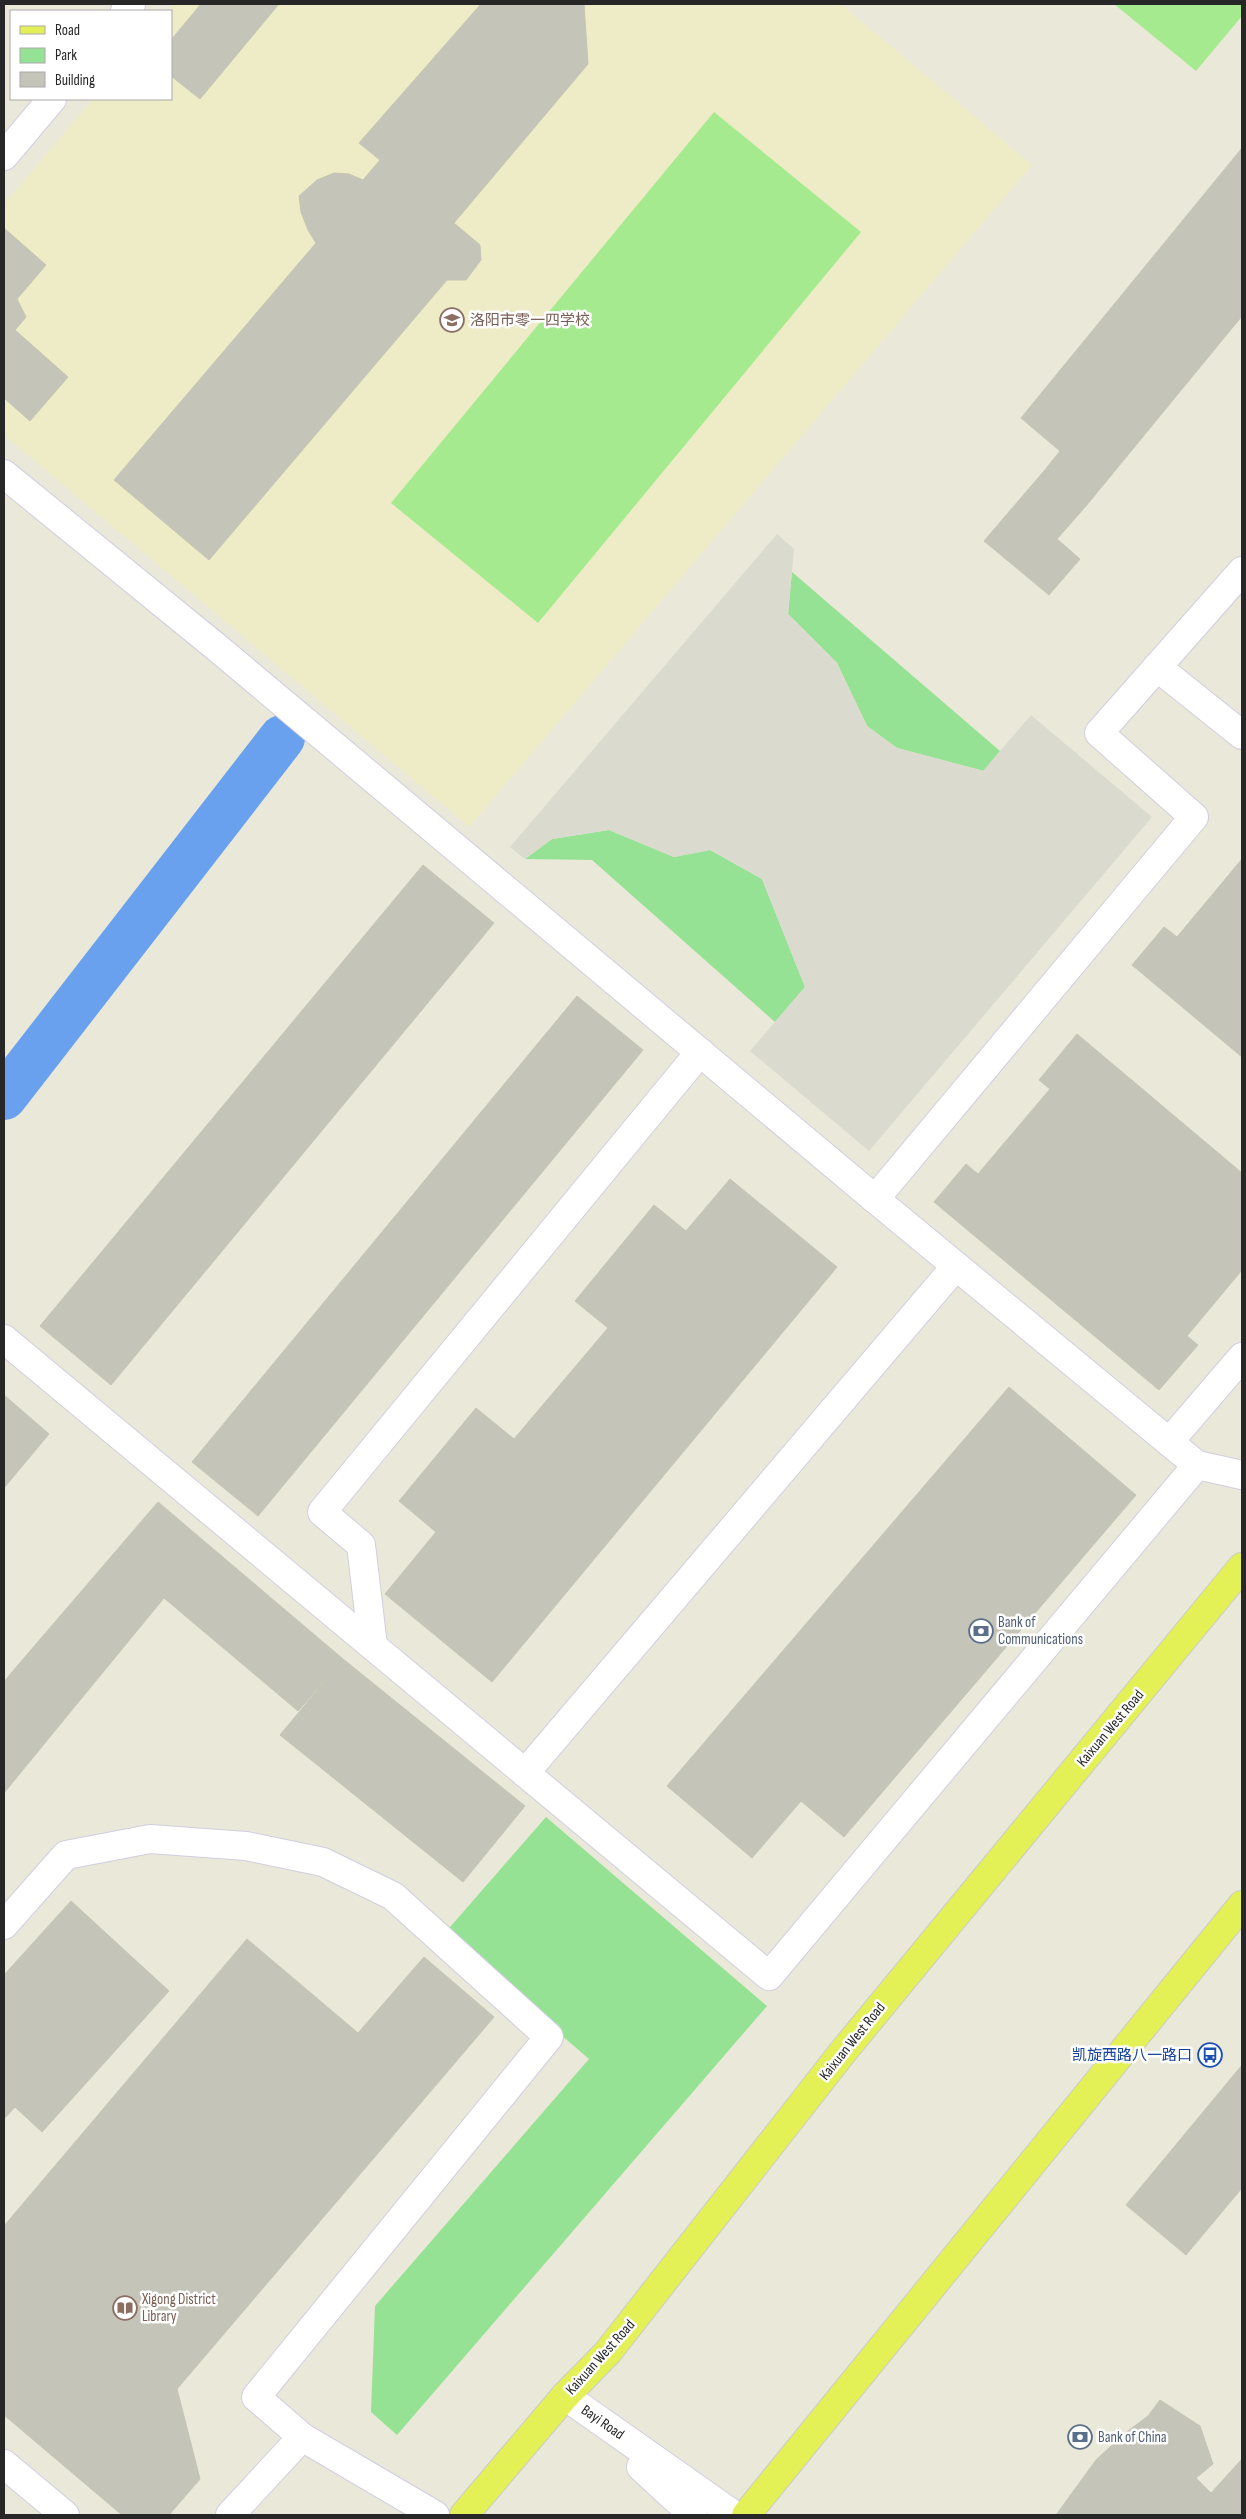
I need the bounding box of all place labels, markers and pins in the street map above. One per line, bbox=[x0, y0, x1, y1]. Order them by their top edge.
school or university icon: 洛阳市零一四学校 bbox=[439, 307, 465, 333]
place label: 洛阳市零一四学校 bbox=[470, 311, 590, 330]
place label: Bank of Communications bbox=[998, 1613, 1083, 1649]
bank icon: Bank of Communications bbox=[968, 1618, 994, 1644]
bus stop icon: 凯旋西路八一路口 bbox=[1197, 2042, 1223, 2068]
place label: 凯旋西路八一路口 bbox=[1072, 2046, 1192, 2065]
place label: Xigong District Library bbox=[141, 2290, 216, 2326]
library icon: Xigong District Library bbox=[112, 2295, 138, 2321]
bank icon: Bank of China bbox=[1067, 2424, 1093, 2450]
place label: Bank of China bbox=[1098, 2428, 1167, 2447]

